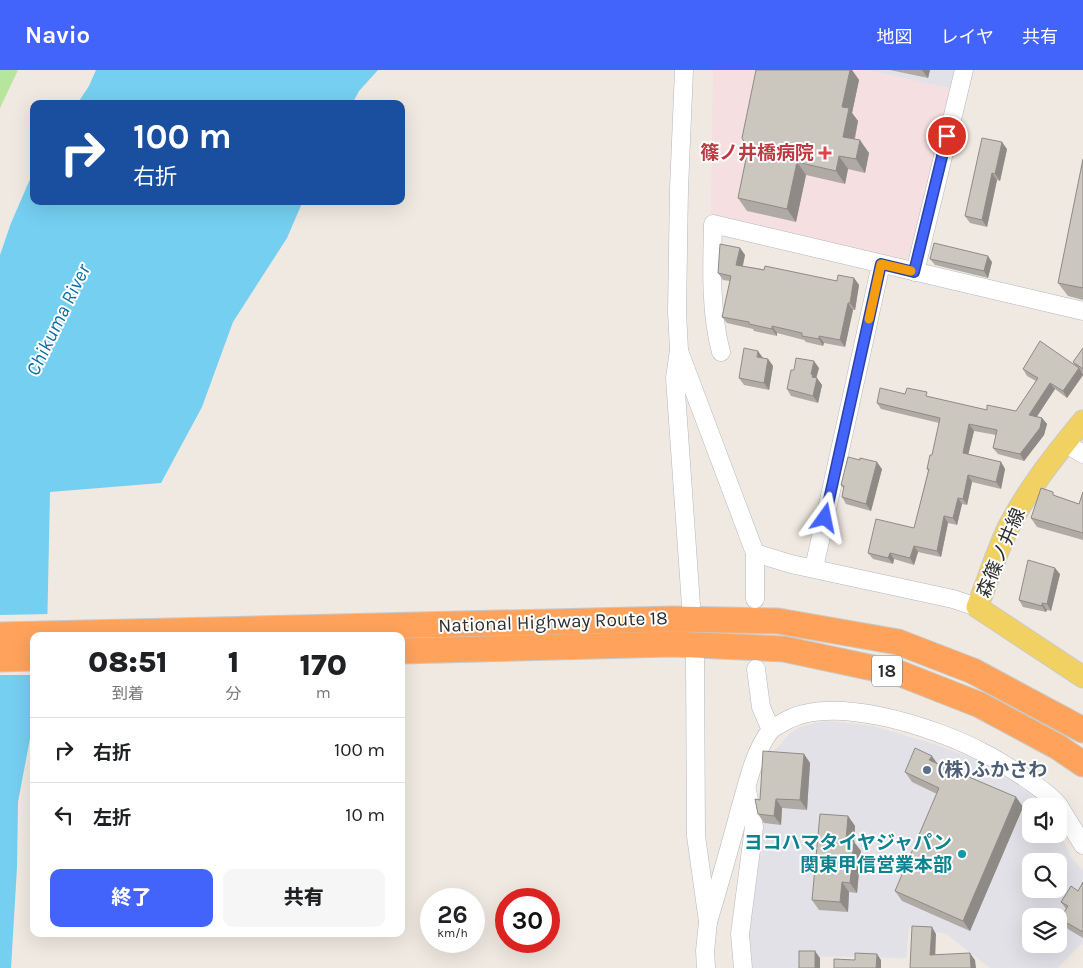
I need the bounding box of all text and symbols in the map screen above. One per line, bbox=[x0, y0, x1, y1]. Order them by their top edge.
text: Navio bbox=[25, 21, 90, 49]
text: 地図 bbox=[877, 26, 913, 48]
text: レイヤ bbox=[941, 26, 994, 48]
text: 共有 bbox=[1022, 26, 1058, 48]
pin bbox=[926, 115, 968, 157]
text: 100 m bbox=[133, 116, 232, 157]
icon: right bbox=[50, 120, 115, 185]
icon: arrive bbox=[933, 122, 961, 150]
place label: 篠ノ井橋病院 bbox=[700, 142, 814, 164]
marker: 篠ノ井橋病院 bbox=[818, 146, 832, 160]
text: 右折 bbox=[133, 164, 177, 190]
water label: Chikuma River bbox=[21, 259, 95, 379]
position arrow bbox=[798, 491, 850, 543]
street label: 森篠ノ井線 bbox=[972, 505, 1030, 601]
street label: National Highway Route 18 bbox=[438, 607, 668, 637]
text: 08:51 bbox=[88, 644, 167, 680]
text: 1 bbox=[228, 644, 239, 680]
text: 170 bbox=[299, 647, 347, 683]
road number: 18 bbox=[872, 656, 902, 686]
text: m bbox=[316, 683, 331, 702]
text: 到着 bbox=[112, 684, 144, 703]
text: 分 bbox=[225, 684, 241, 703]
icon: right bbox=[50, 736, 78, 764]
text: 100 m bbox=[334, 739, 385, 761]
text: 右折 bbox=[93, 742, 131, 764]
place label: (株)ふかさわ bbox=[937, 759, 1047, 781]
marker: (株)ふかさわ bbox=[921, 764, 933, 776]
map controls bbox=[1022, 798, 1067, 953]
button: sound bbox=[1022, 798, 1067, 843]
icon: left bbox=[50, 801, 78, 829]
text: 10 m bbox=[345, 804, 385, 826]
text: 左折 bbox=[93, 807, 131, 829]
place label: ヨコハマタイヤジャパン 関東甲信営業本部 bbox=[744, 832, 952, 876]
marker: ヨコハマタイヤジャパン 関東甲信営業本部 bbox=[956, 848, 968, 860]
button: search bbox=[1022, 853, 1067, 898]
button: 終了 bbox=[50, 869, 213, 927]
button: 共有 bbox=[223, 869, 385, 927]
speed limit sign: 30 bbox=[495, 888, 560, 953]
text: 26 bbox=[437, 900, 468, 929]
button: layers bbox=[1022, 908, 1067, 953]
text: km/h bbox=[437, 926, 468, 940]

